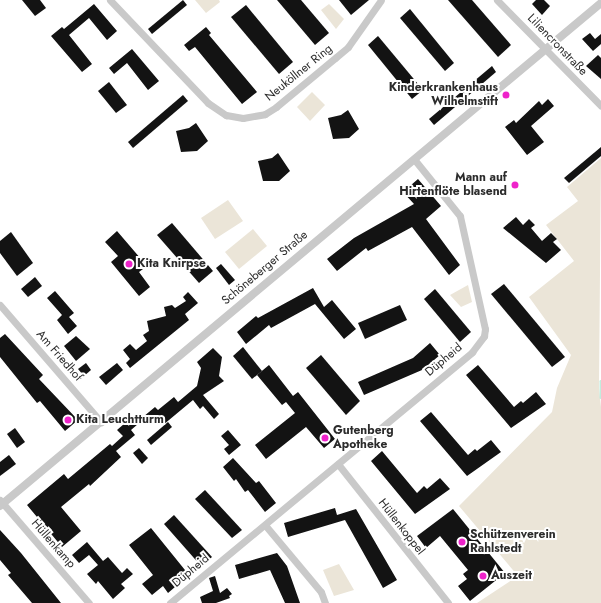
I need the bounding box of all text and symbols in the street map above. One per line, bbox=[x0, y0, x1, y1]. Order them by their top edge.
street label: Liliencronstraße bbox=[524, 11, 590, 79]
street label: Neuköllner Ring bbox=[263, 42, 335, 104]
place label: Kinderkrankenhaus Wilhelmstift bbox=[389, 81, 498, 109]
marker: Kinderkrankenhaus Wilhelmstift bbox=[501, 90, 511, 100]
place label: Mann auf Hirtenflöte blasend bbox=[399, 171, 507, 199]
marker: Mann auf Hirtenflöte blasend bbox=[510, 180, 520, 190]
street label: Schöneberger Straße bbox=[219, 228, 311, 308]
place label: Kita Knirpse bbox=[137, 257, 206, 271]
marker: Kita Knirpse bbox=[124, 259, 134, 269]
street label: Am Friedhof bbox=[33, 327, 85, 385]
street label: Düpheid bbox=[423, 340, 465, 380]
place label: Kita Leuchtturm bbox=[76, 413, 164, 427]
marker: Kita Leuchtturm bbox=[63, 415, 73, 425]
place label: Gutenberg Apotheke bbox=[333, 424, 394, 452]
marker: Gutenberg Apotheke bbox=[320, 433, 330, 443]
street label: Hüllenkoppel bbox=[375, 496, 427, 558]
street label: Hüllenkamp bbox=[28, 517, 78, 571]
place label: Schützenverein Rahlstedt bbox=[470, 528, 556, 556]
marker: Schützenverein Rahlstedt bbox=[457, 537, 467, 547]
street label: Düpheid bbox=[170, 551, 212, 591]
place label: Auszeit bbox=[491, 569, 532, 583]
marker: Auszeit bbox=[478, 571, 488, 581]

